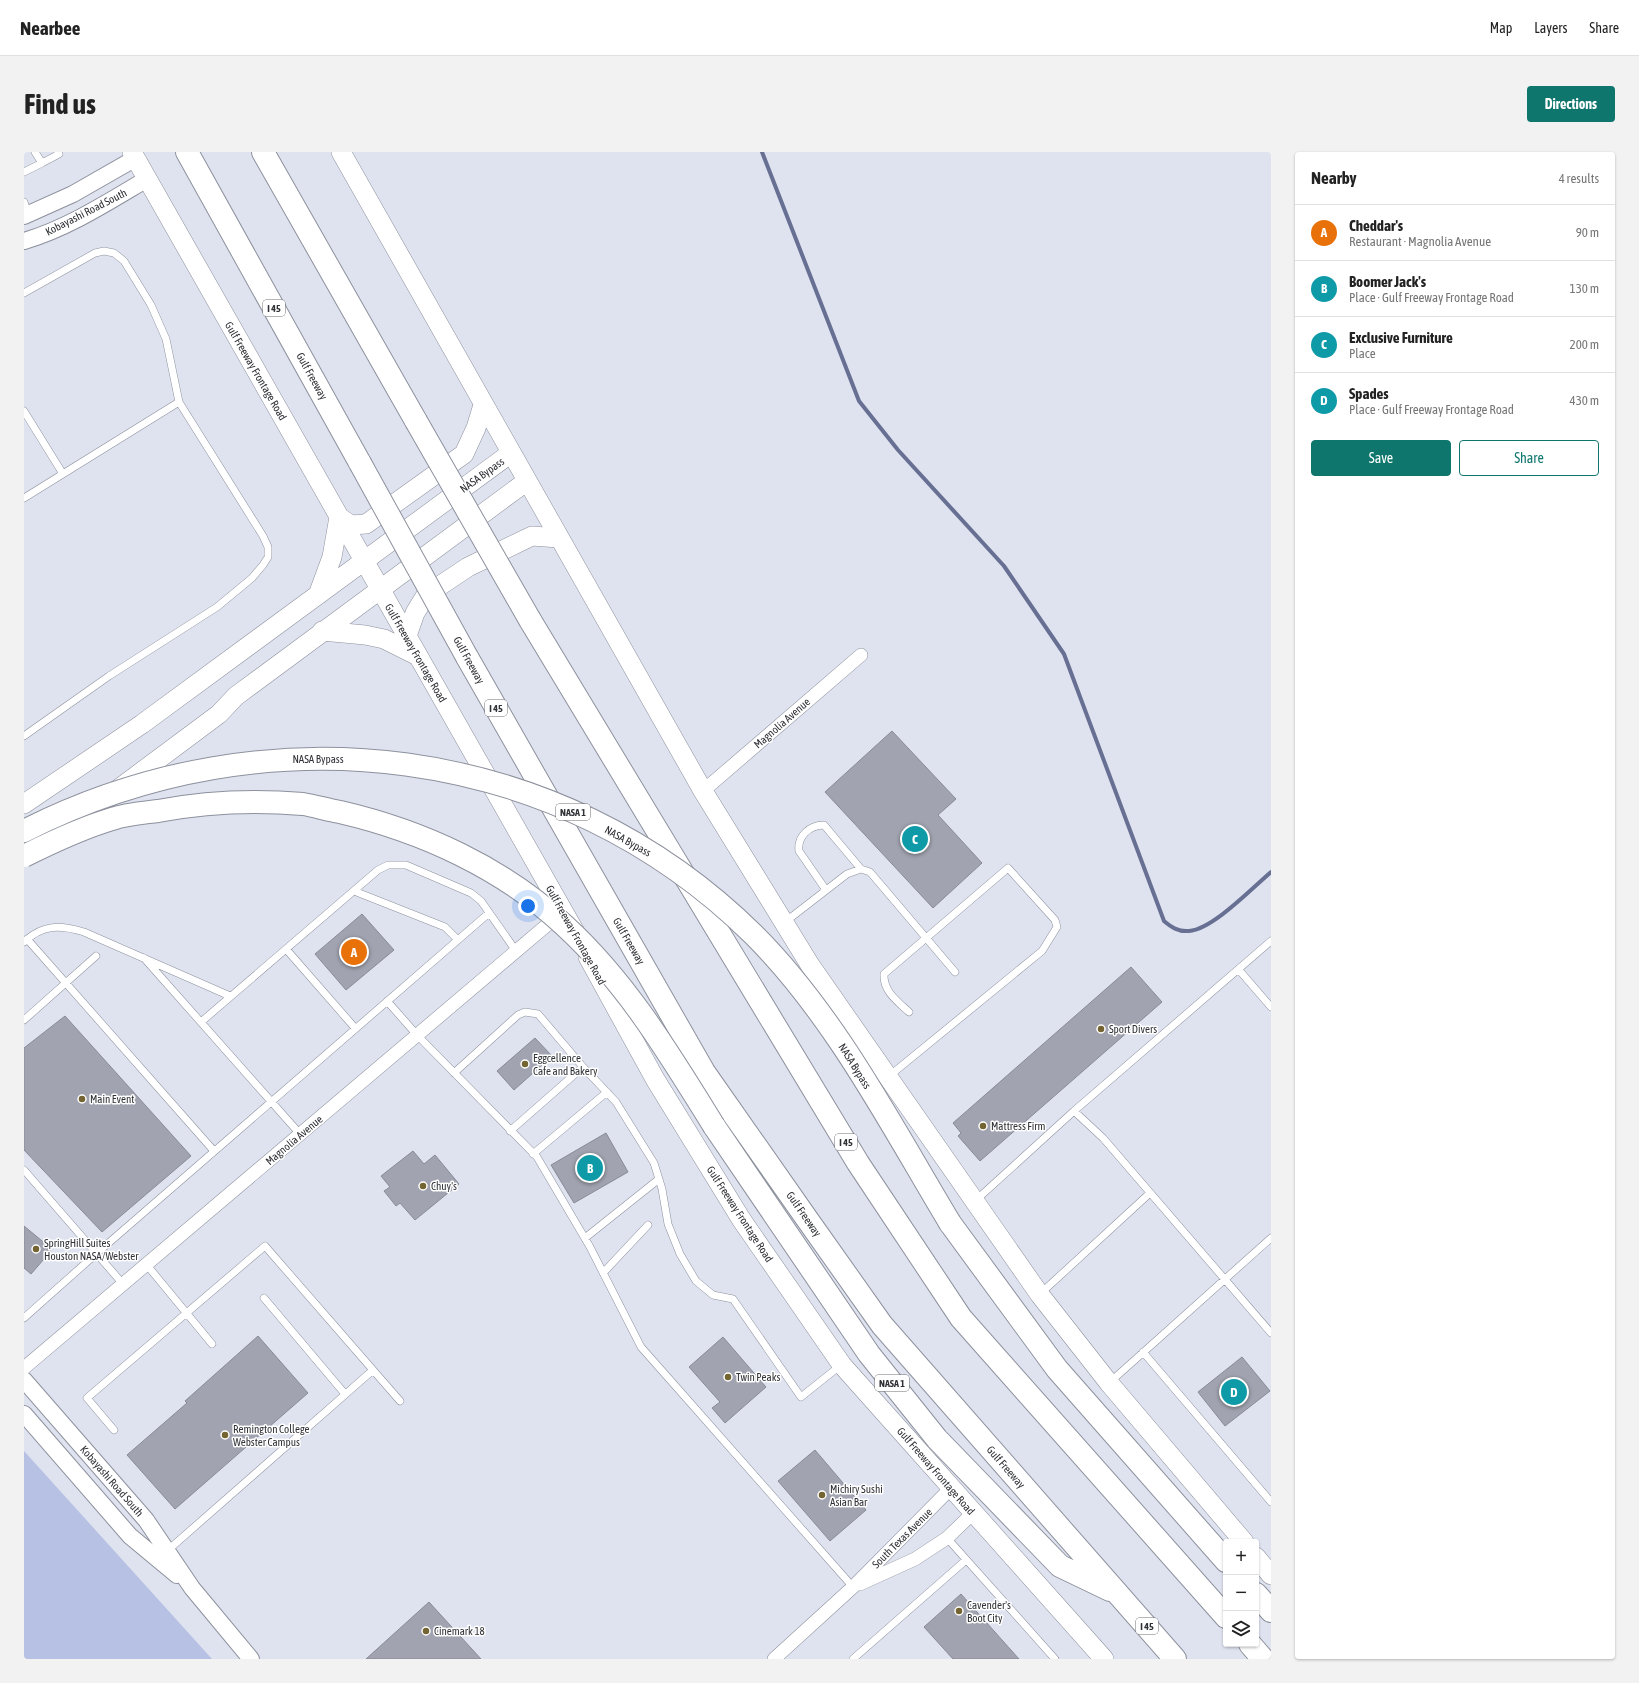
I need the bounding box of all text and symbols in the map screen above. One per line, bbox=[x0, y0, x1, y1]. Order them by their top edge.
text: Nearbee bbox=[20, 17, 80, 39]
text: Map bbox=[1490, 20, 1512, 36]
text: Layers bbox=[1534, 20, 1567, 36]
text: Share bbox=[1589, 20, 1619, 36]
button: Directions bbox=[1527, 86, 1615, 122]
text: Find us bbox=[24, 88, 96, 120]
text: Nearby bbox=[1311, 168, 1357, 188]
text: 4 results bbox=[1559, 171, 1599, 186]
street label: Kobayashi Road South bbox=[43, 186, 129, 238]
text: Cheddar's bbox=[1349, 217, 1403, 234]
text: A bbox=[1321, 225, 1327, 240]
text: 90 m bbox=[1576, 225, 1599, 240]
text: Restaurant · Magnolia Avenue bbox=[1349, 234, 1491, 249]
text: Boomer Jack's bbox=[1349, 273, 1426, 290]
text: B bbox=[1321, 281, 1327, 296]
text: 130 m bbox=[1570, 281, 1599, 296]
text: Place · Gulf Freeway Frontage Road bbox=[1349, 290, 1514, 305]
road number: I 45 bbox=[263, 300, 285, 316]
street label: Gulf Freeway Frontage Road bbox=[223, 320, 289, 422]
text: Exclusive Furniture bbox=[1349, 329, 1453, 346]
text: C bbox=[1321, 337, 1327, 352]
text: 200 m bbox=[1570, 337, 1599, 352]
text: Place bbox=[1349, 346, 1376, 361]
street label: Gulf Freeway bbox=[294, 350, 330, 402]
text: Spades bbox=[1349, 385, 1389, 402]
text: D bbox=[1320, 393, 1328, 408]
text: 430 m bbox=[1570, 393, 1599, 408]
text: Place · Gulf Freeway Frontage Road bbox=[1349, 402, 1514, 417]
button: Save bbox=[1311, 440, 1451, 476]
button: Share bbox=[1459, 440, 1599, 476]
street label: NASA Bypass bbox=[458, 455, 506, 495]
street label: Gulf Freeway Frontage Road bbox=[383, 602, 449, 704]
street label: Gulf Freeway bbox=[451, 634, 487, 686]
street label: Magnolia Avenue bbox=[752, 695, 812, 751]
road number: I 45 bbox=[485, 700, 507, 716]
street label: NASA Bypass bbox=[292, 753, 344, 765]
road number: NASA 1 bbox=[556, 804, 590, 820]
street label: NASA Bypass bbox=[603, 823, 653, 859]
pin: C bbox=[902, 824, 928, 854]
street label: Gulf Freeway Frontage Road bbox=[544, 883, 608, 987]
your location bbox=[518, 896, 538, 916]
street label: Gulf Freeway bbox=[611, 915, 647, 967]
pin: A bbox=[341, 937, 367, 967]
place label: Sport Divers bbox=[1109, 1023, 1157, 1035]
marker: Sport Divers bbox=[1096, 1024, 1106, 1034]
street label: NASA Bypass bbox=[836, 1041, 874, 1091]
place label: Eggcellence Cafe and Bakery bbox=[533, 1052, 598, 1077]
marker: Eggcellence Cafe and Bakery bbox=[520, 1059, 530, 1069]
place label: Main Event bbox=[90, 1093, 134, 1105]
marker: Main Event bbox=[77, 1094, 87, 1104]
street label: Magnolia Avenue bbox=[263, 1113, 325, 1167]
place label: Mattress Firm bbox=[991, 1120, 1046, 1132]
marker: Mattress Firm bbox=[978, 1121, 988, 1131]
road number: I 45 bbox=[835, 1134, 857, 1150]
pin: B bbox=[577, 1153, 603, 1183]
street label: Gulf Freeway Frontage Road bbox=[705, 1164, 775, 1264]
place label: Chuy's bbox=[431, 1180, 457, 1192]
marker: Chuy's bbox=[418, 1181, 428, 1191]
street label: Gulf Freeway bbox=[784, 1189, 824, 1239]
place label: SpringHill Suites Houston NASA/Webster bbox=[44, 1237, 139, 1262]
marker: SpringHill Suites Houston NASA/Webster bbox=[31, 1244, 41, 1254]
place label: Twin Peaks bbox=[736, 1371, 781, 1383]
marker: Twin Peaks bbox=[723, 1372, 733, 1382]
road number: NASA 1 bbox=[875, 1375, 909, 1391]
pin: D bbox=[1221, 1377, 1247, 1407]
place label: Remington College Webster Campus bbox=[233, 1423, 309, 1448]
street label: Gulf Freeway Frontage Road bbox=[895, 1425, 977, 1517]
marker: Remington College Webster Campus bbox=[220, 1430, 230, 1440]
street label: Kobayashi Road South bbox=[78, 1443, 146, 1519]
street label: Gulf Freeway bbox=[984, 1443, 1028, 1491]
place label: Michiry Sushi Asian Bar bbox=[830, 1483, 883, 1508]
marker: Michiry Sushi Asian Bar bbox=[817, 1490, 827, 1500]
street label: South Texas Avenue bbox=[870, 1506, 934, 1570]
map controls bbox=[1223, 1539, 1259, 1647]
button: + bbox=[1223, 1539, 1259, 1575]
button: − bbox=[1223, 1575, 1259, 1611]
place label: Cavender's Boot City bbox=[967, 1599, 1011, 1624]
marker: Cavender's Boot City bbox=[954, 1606, 964, 1616]
button: layers bbox=[1223, 1611, 1259, 1647]
road number: I 45 bbox=[1136, 1618, 1158, 1634]
place label: Cinemark 18 bbox=[434, 1625, 485, 1637]
marker: Cinemark 18 bbox=[421, 1626, 431, 1636]

